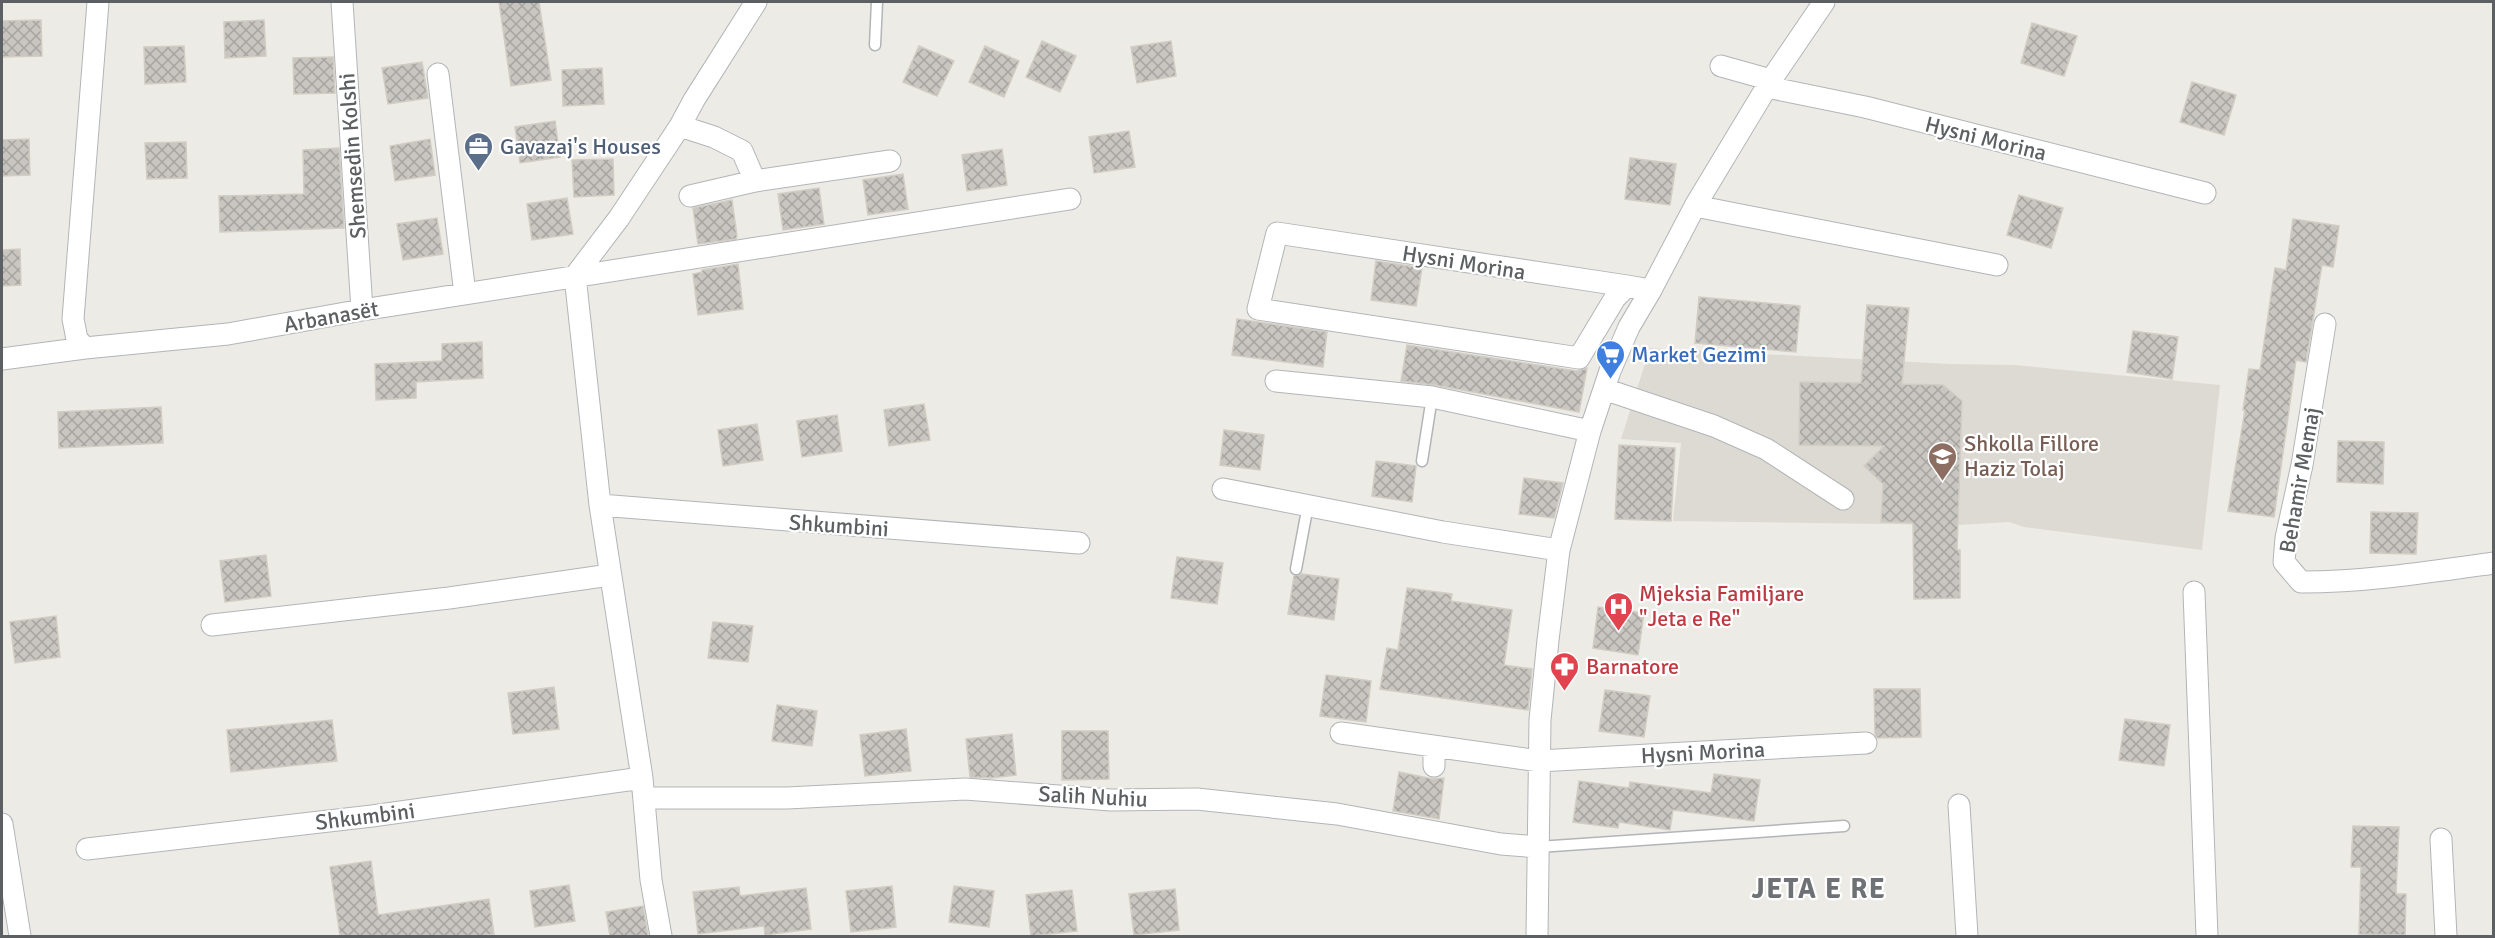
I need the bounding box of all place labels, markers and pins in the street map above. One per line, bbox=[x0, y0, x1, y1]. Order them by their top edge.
office icon: Gavazaj's Houses bbox=[463, 130, 495, 172]
place label: Gavazaj's Houses bbox=[500, 133, 661, 160]
supermarket icon: Market Gezimi bbox=[1594, 338, 1626, 380]
place label: Market Gezimi bbox=[1631, 341, 1767, 368]
place label: Shkolla Fillore Haziz Tolaj bbox=[1964, 430, 2099, 482]
school or university icon: Shkolla Fillore Haziz Tolaj bbox=[1927, 440, 1959, 482]
place label: Mjeksia Familjare "Jeta e Re" bbox=[1639, 580, 1804, 632]
hospital icon: Mjeksia Familjare "Jeta e Re" bbox=[1602, 590, 1634, 632]
pharmacy icon: Barnatore bbox=[1549, 650, 1581, 692]
place label: Barnatore bbox=[1586, 653, 1679, 680]

